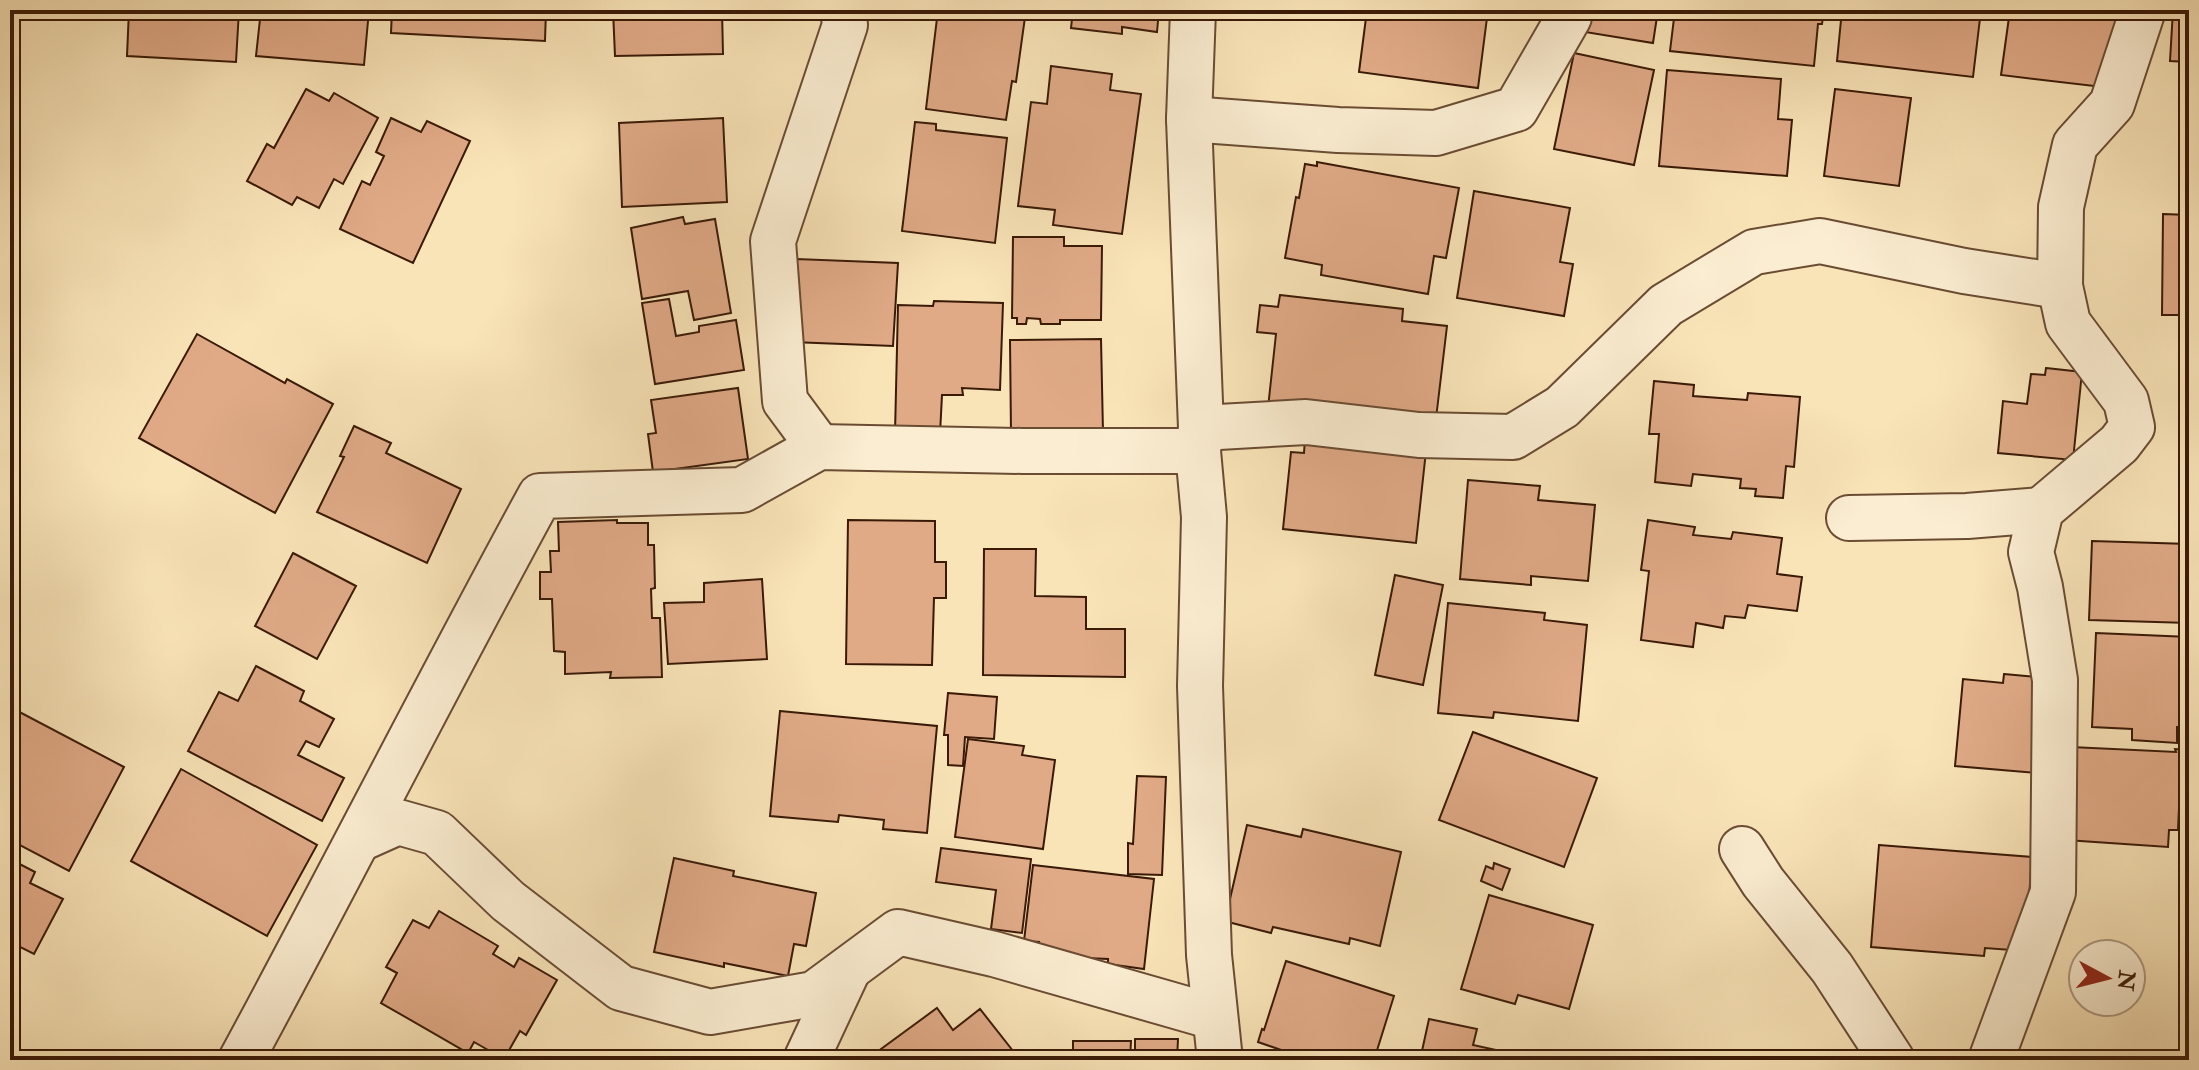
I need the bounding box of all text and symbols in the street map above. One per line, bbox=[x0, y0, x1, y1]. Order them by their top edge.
north arrow bbox=[2067, 938, 2147, 1018]
text: N bbox=[2111, 968, 2141, 992]

